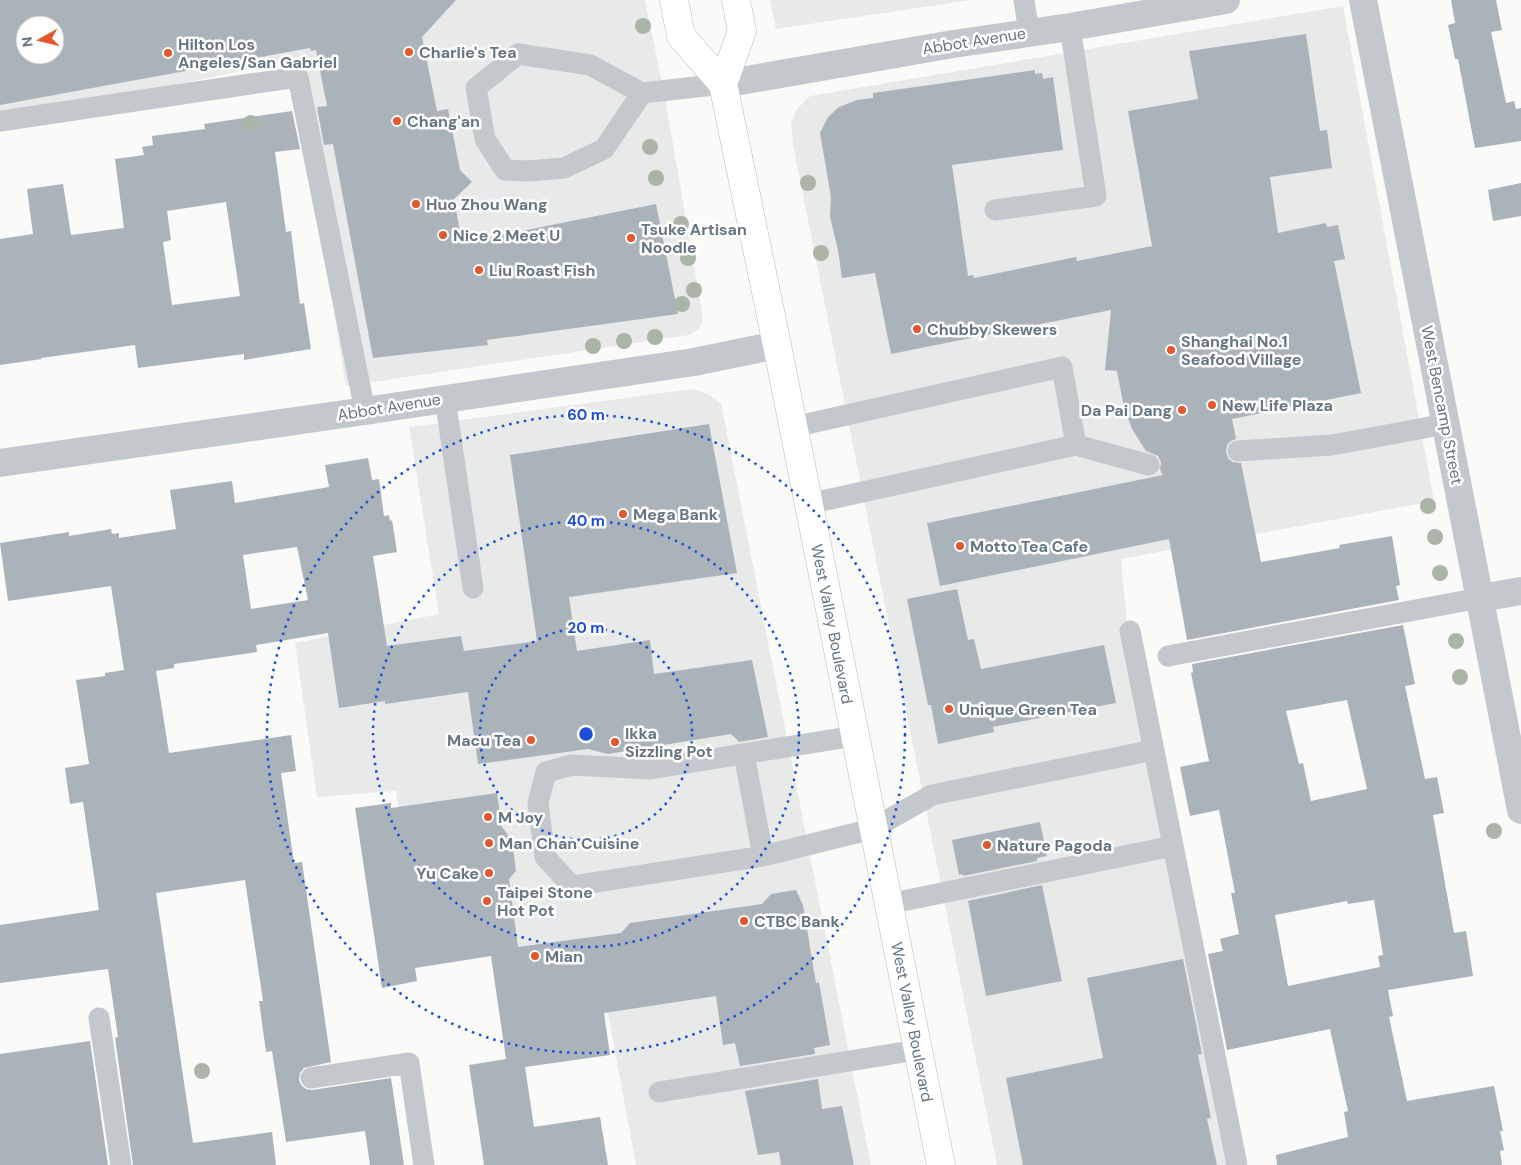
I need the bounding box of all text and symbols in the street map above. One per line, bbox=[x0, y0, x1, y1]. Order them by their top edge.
north arrow bbox=[15, 15, 65, 65]
street label: Abbot Avenue bbox=[921, 22, 1027, 60]
place label: Hilton Los Angeles/San Gabriel bbox=[178, 34, 337, 73]
text: N bbox=[18, 35, 37, 48]
place label: Charlie's Tea bbox=[419, 42, 517, 63]
marker: Charlie's Tea bbox=[403, 46, 415, 58]
marker: Hilton Los Angeles/San Gabriel bbox=[162, 47, 174, 59]
place label: Chang'an bbox=[407, 111, 480, 132]
marker: Chang'an bbox=[391, 115, 403, 127]
place label: Huo Zhou Wang bbox=[426, 194, 547, 215]
marker: Huo Zhou Wang bbox=[410, 198, 422, 210]
place label: Tsuke Artisan Noodle bbox=[641, 219, 747, 258]
place label: Nice 2 Meet U bbox=[453, 225, 560, 246]
marker: Nice 2 Meet U bbox=[437, 229, 449, 241]
marker: Tsuke Artisan Noodle bbox=[625, 232, 637, 244]
place label: Liu Roast Fish bbox=[489, 260, 595, 281]
marker: Liu Roast Fish bbox=[473, 264, 485, 276]
place label: Chubby Skewers bbox=[927, 319, 1057, 340]
marker: Chubby Skewers bbox=[911, 323, 923, 335]
street label: West Bencamp Street bbox=[1416, 324, 1468, 486]
place label: Shanghai No.1 Seafood Village bbox=[1181, 331, 1302, 370]
marker: Shanghai No.1 Seafood Village bbox=[1165, 344, 1177, 356]
street label: Abbot Avenue bbox=[336, 388, 442, 426]
place label: New Life Plaza bbox=[1222, 395, 1333, 416]
marker: New Life Plaza bbox=[1206, 399, 1218, 411]
place label: Da Pai Dang bbox=[1081, 400, 1172, 421]
marker: Da Pai Dang bbox=[1176, 404, 1188, 416]
text: 60 m bbox=[567, 405, 605, 425]
place label: Mega Bank bbox=[633, 504, 719, 525]
marker: Mega Bank bbox=[617, 508, 629, 520]
text: 40 m bbox=[567, 511, 605, 531]
place label: Motto Tea Cafe bbox=[970, 536, 1088, 557]
marker: Motto Tea Cafe bbox=[954, 540, 966, 552]
street label: West Valley Boulevard bbox=[806, 542, 858, 706]
text: 20 m bbox=[568, 618, 604, 638]
place label: Unique Green Tea bbox=[959, 699, 1097, 720]
marker: Unique Green Tea bbox=[943, 703, 955, 715]
place label: Ikka Sizzling Pot bbox=[625, 723, 712, 762]
centre of rings bbox=[577, 725, 595, 743]
place label: Macu Tea bbox=[447, 730, 521, 751]
marker: Macu Tea bbox=[525, 734, 537, 746]
marker: Ikka Sizzling Pot bbox=[609, 736, 621, 748]
place label: M Joy bbox=[498, 807, 544, 828]
marker: M Joy bbox=[482, 811, 494, 823]
place label: Man Chan Cuisine bbox=[499, 833, 639, 854]
place label: Nature Pagoda bbox=[997, 835, 1112, 856]
marker: Man Chan Cuisine bbox=[483, 837, 495, 849]
marker: Nature Pagoda bbox=[981, 839, 993, 851]
place label: Yu Cake bbox=[416, 863, 479, 884]
marker: Yu Cake bbox=[483, 867, 495, 879]
place label: Taipei Stone Hot Pot bbox=[497, 882, 593, 921]
marker: Taipei Stone Hot Pot bbox=[481, 895, 493, 907]
place label: CTBC Bank bbox=[754, 911, 840, 932]
marker: CTBC Bank bbox=[738, 915, 750, 927]
street label: West Valley Boulevard bbox=[886, 940, 938, 1104]
place label: Mian bbox=[545, 946, 583, 967]
marker: Mian bbox=[529, 950, 541, 962]

